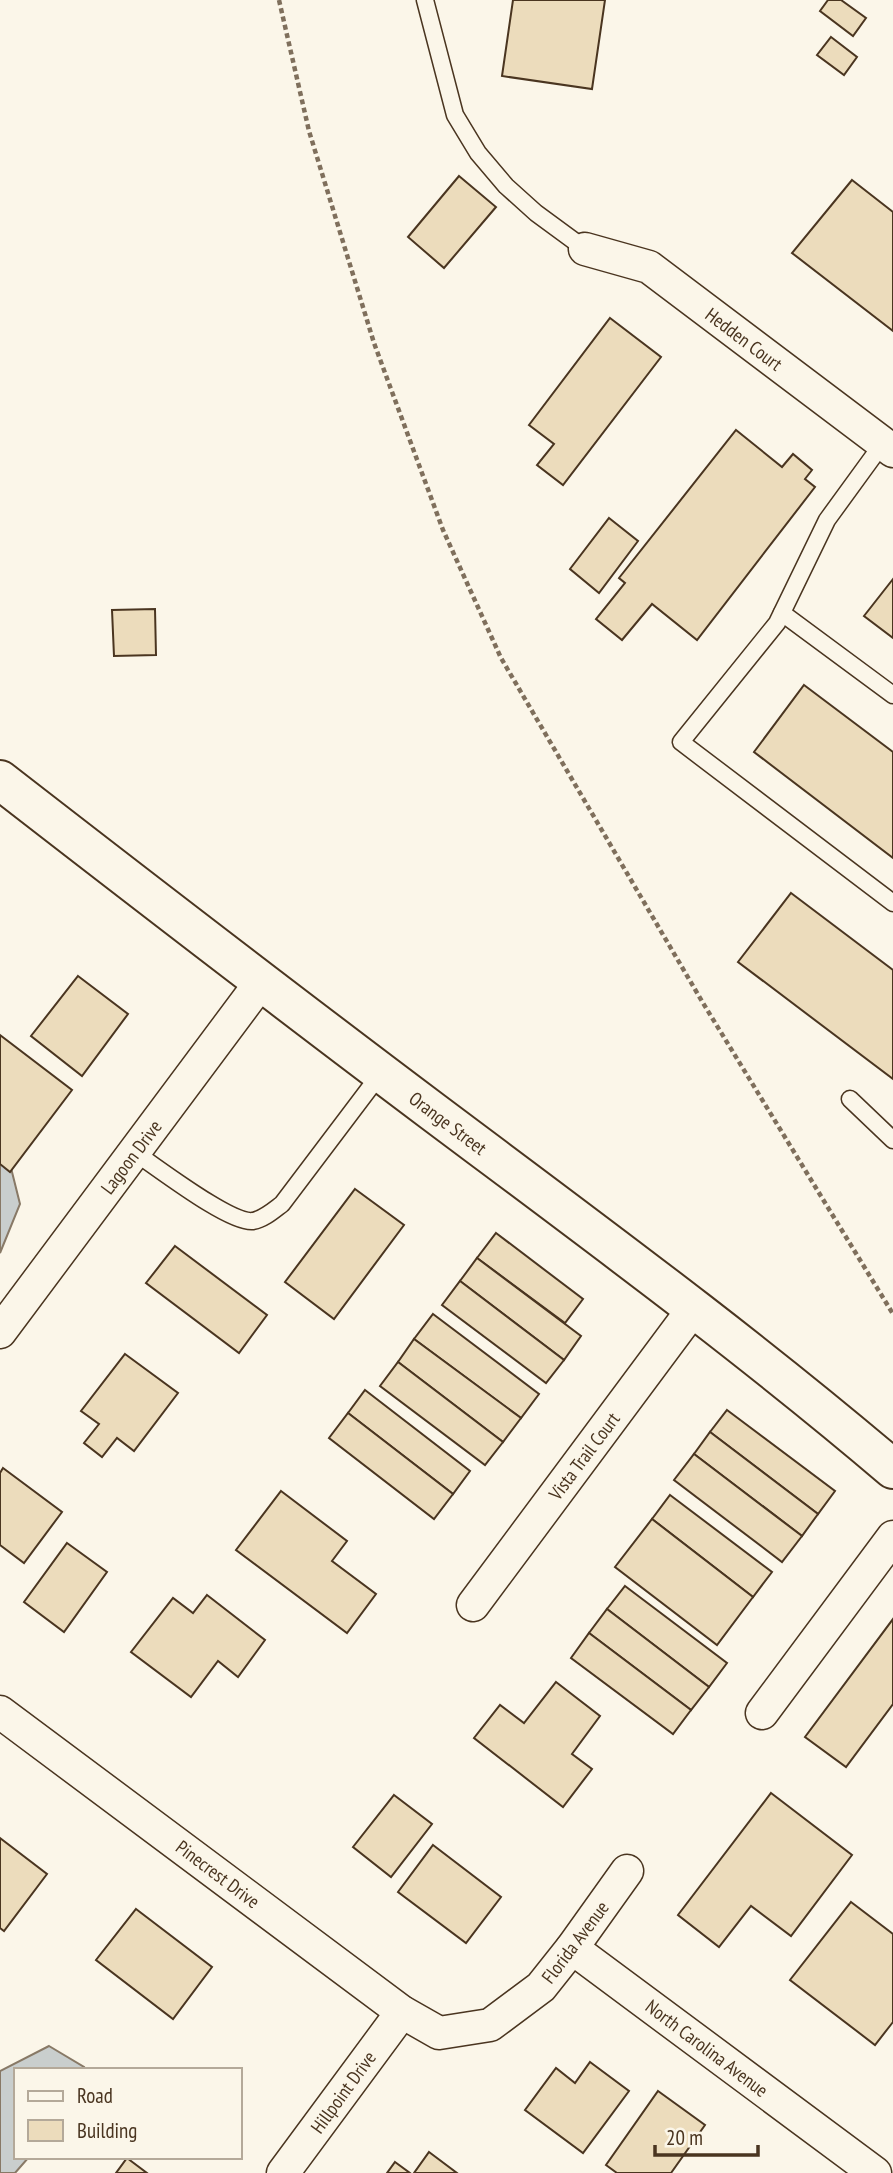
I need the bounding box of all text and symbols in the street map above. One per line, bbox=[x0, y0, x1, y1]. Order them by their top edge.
street label: Hedden Court bbox=[701, 302, 788, 376]
street label: Orange Street bbox=[404, 1086, 492, 1160]
street label: Lagoon Drive bbox=[95, 1115, 167, 1199]
street label: Vista Trail Court bbox=[543, 1407, 625, 1505]
street label: Pinecrest Drive bbox=[171, 1835, 265, 1913]
street label: Florida Avenue bbox=[536, 1896, 614, 1988]
street label: North Carolina Avenue bbox=[641, 1994, 773, 2102]
street label: Hillpoint Drive bbox=[305, 2046, 381, 2138]
legend bbox=[14, 2068, 242, 2159]
text: Road bbox=[77, 2082, 113, 2109]
scale bar bbox=[655, 2114, 758, 2158]
text: Building bbox=[77, 2117, 137, 2144]
text: 20 m bbox=[666, 2124, 703, 2151]

